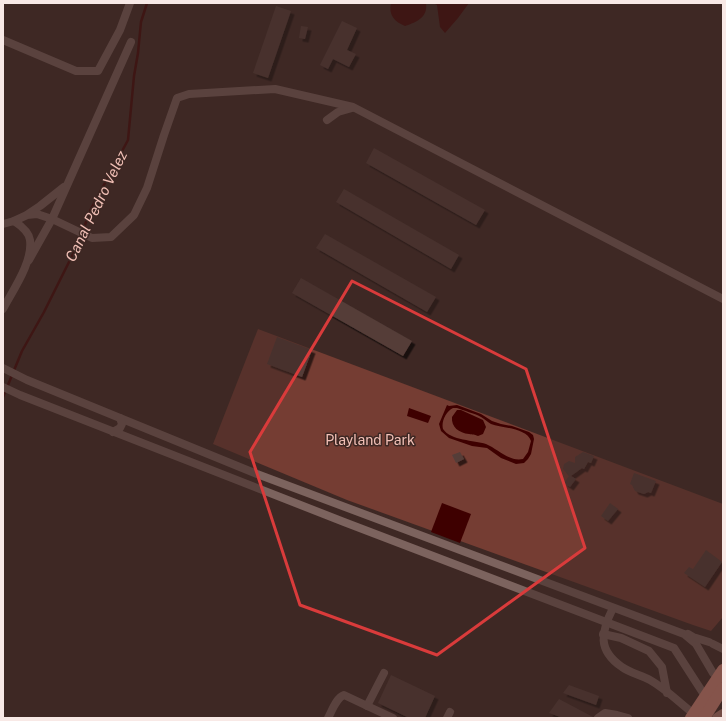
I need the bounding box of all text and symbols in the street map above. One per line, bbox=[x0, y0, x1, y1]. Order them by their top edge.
water label: Canal Pedro Velez bbox=[62, 148, 130, 264]
park label: Playland Park bbox=[325, 432, 415, 448]

